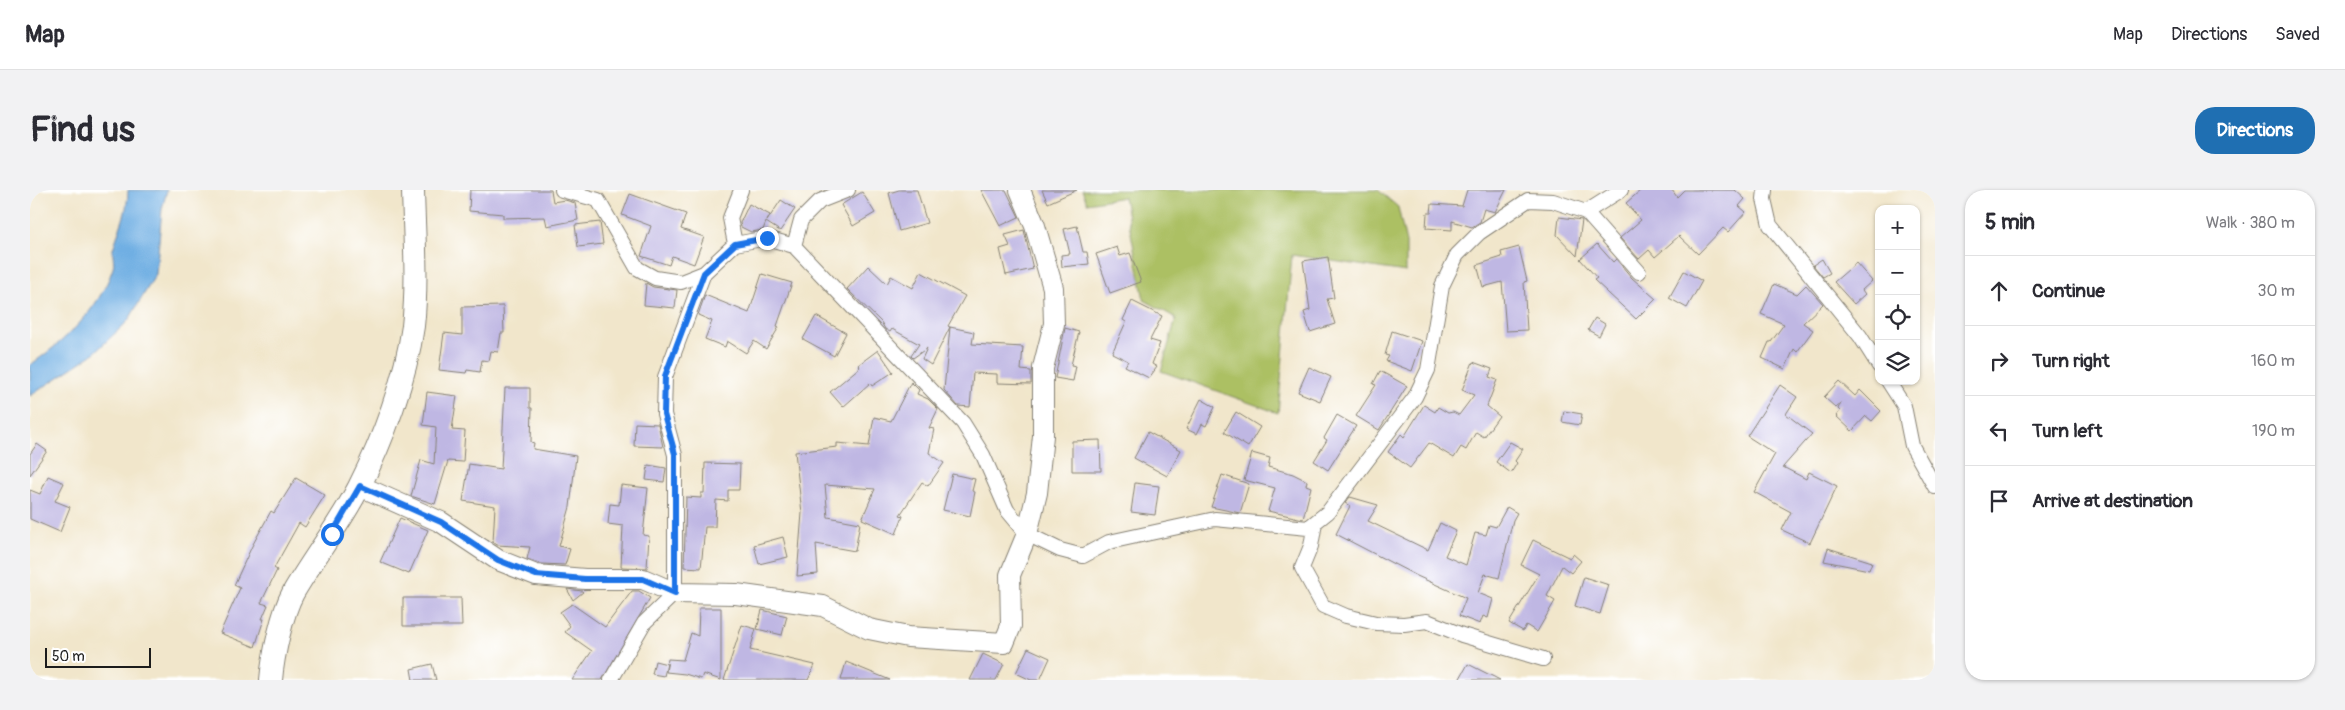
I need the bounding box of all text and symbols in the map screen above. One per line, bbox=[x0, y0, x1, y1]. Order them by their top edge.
text: Map bbox=[25, 20, 65, 49]
text: Map bbox=[2113, 23, 2143, 46]
text: Directions bbox=[2171, 23, 2247, 46]
text: Saved bbox=[2275, 23, 2320, 46]
button: Directions bbox=[2195, 107, 2315, 154]
text: Find us bbox=[30, 108, 135, 152]
map controls bbox=[1875, 205, 1920, 385]
button: + bbox=[1875, 205, 1920, 250]
text: 5 min bbox=[1985, 209, 2035, 236]
text: Walk · 380 m bbox=[2206, 213, 2295, 233]
route end bbox=[756, 227, 779, 250]
button: − bbox=[1875, 250, 1920, 295]
icon: ahead bbox=[1985, 277, 2013, 305]
text: Continue bbox=[2032, 279, 2105, 303]
text: 30 m bbox=[2257, 281, 2295, 301]
button: locate bbox=[1875, 295, 1920, 340]
button: layers bbox=[1875, 340, 1920, 385]
icon: right bbox=[1985, 347, 2013, 375]
text: Turn right bbox=[2032, 349, 2110, 373]
text: 160 m bbox=[2251, 351, 2295, 371]
icon: left bbox=[1985, 417, 2013, 445]
text: Turn left bbox=[2032, 419, 2102, 443]
text: 190 m bbox=[2252, 421, 2295, 441]
icon: arrive bbox=[1985, 487, 2013, 515]
text: Arrive at destination bbox=[2032, 489, 2193, 513]
route start bbox=[321, 523, 344, 546]
scale bar bbox=[45, 645, 151, 668]
text: 50 m bbox=[52, 648, 85, 665]

